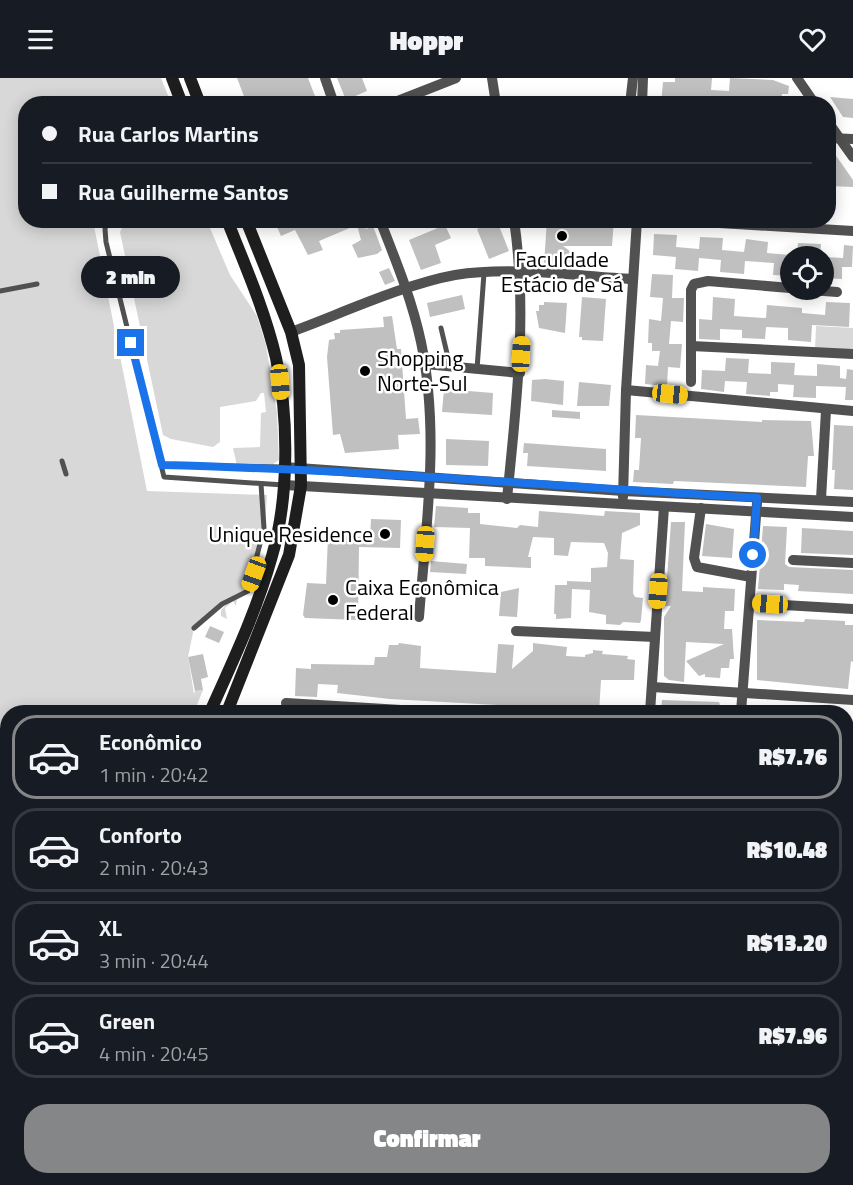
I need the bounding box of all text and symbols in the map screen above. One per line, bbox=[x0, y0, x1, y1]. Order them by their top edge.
text: Hoppr bbox=[390, 19, 463, 60]
icon: menu bbox=[24, 23, 57, 56]
icon: heart bbox=[796, 23, 829, 56]
text: Rua Carlos Martins bbox=[78, 117, 259, 151]
text: Rua Guilherme Santos bbox=[78, 175, 289, 209]
marker: Faculdade Estácio de Sá bbox=[555, 229, 569, 243]
place label: Faculdade Estácio de Sá bbox=[501, 242, 623, 301]
map controls bbox=[780, 246, 834, 300]
button: locate bbox=[780, 246, 834, 300]
callout: 2 min bbox=[82, 256, 180, 298]
text: 2 min bbox=[106, 261, 155, 292]
route end bbox=[117, 329, 144, 356]
car bbox=[511, 336, 531, 372]
place label: Shopping Norte-Sul bbox=[377, 341, 468, 400]
car bbox=[269, 363, 291, 401]
marker: Shopping Norte-Sul bbox=[358, 364, 372, 378]
car bbox=[651, 383, 689, 405]
place label: Unique Residence bbox=[208, 517, 373, 551]
car bbox=[415, 525, 435, 563]
marker: Unique Residence bbox=[378, 527, 392, 541]
route start bbox=[739, 541, 766, 568]
car bbox=[239, 554, 269, 594]
place label: Caixa Econômica Federal bbox=[345, 570, 499, 629]
car bbox=[648, 572, 668, 610]
marker: Caixa Econômica Federal bbox=[326, 593, 340, 607]
car bbox=[752, 594, 788, 614]
text: Econômico bbox=[99, 725, 202, 759]
icon: car bbox=[27, 730, 81, 784]
text: R$7.76 bbox=[759, 740, 827, 774]
text: 1 min · 20:42 bbox=[99, 759, 209, 790]
text: Conforto bbox=[99, 818, 182, 852]
icon: car bbox=[27, 823, 81, 877]
text: R$10.48 bbox=[747, 833, 827, 867]
text: 2 min · 20:43 bbox=[99, 852, 209, 883]
text: XL bbox=[99, 911, 122, 945]
icon: car bbox=[27, 916, 81, 970]
text: R$13.20 bbox=[747, 926, 827, 960]
text: 3 min · 20:44 bbox=[99, 945, 209, 976]
text: Green bbox=[99, 1004, 155, 1038]
icon: car bbox=[27, 1009, 81, 1063]
text: R$7.96 bbox=[759, 1019, 827, 1053]
text: 4 min · 20:45 bbox=[99, 1038, 209, 1069]
button: Confirmar bbox=[24, 1104, 830, 1173]

